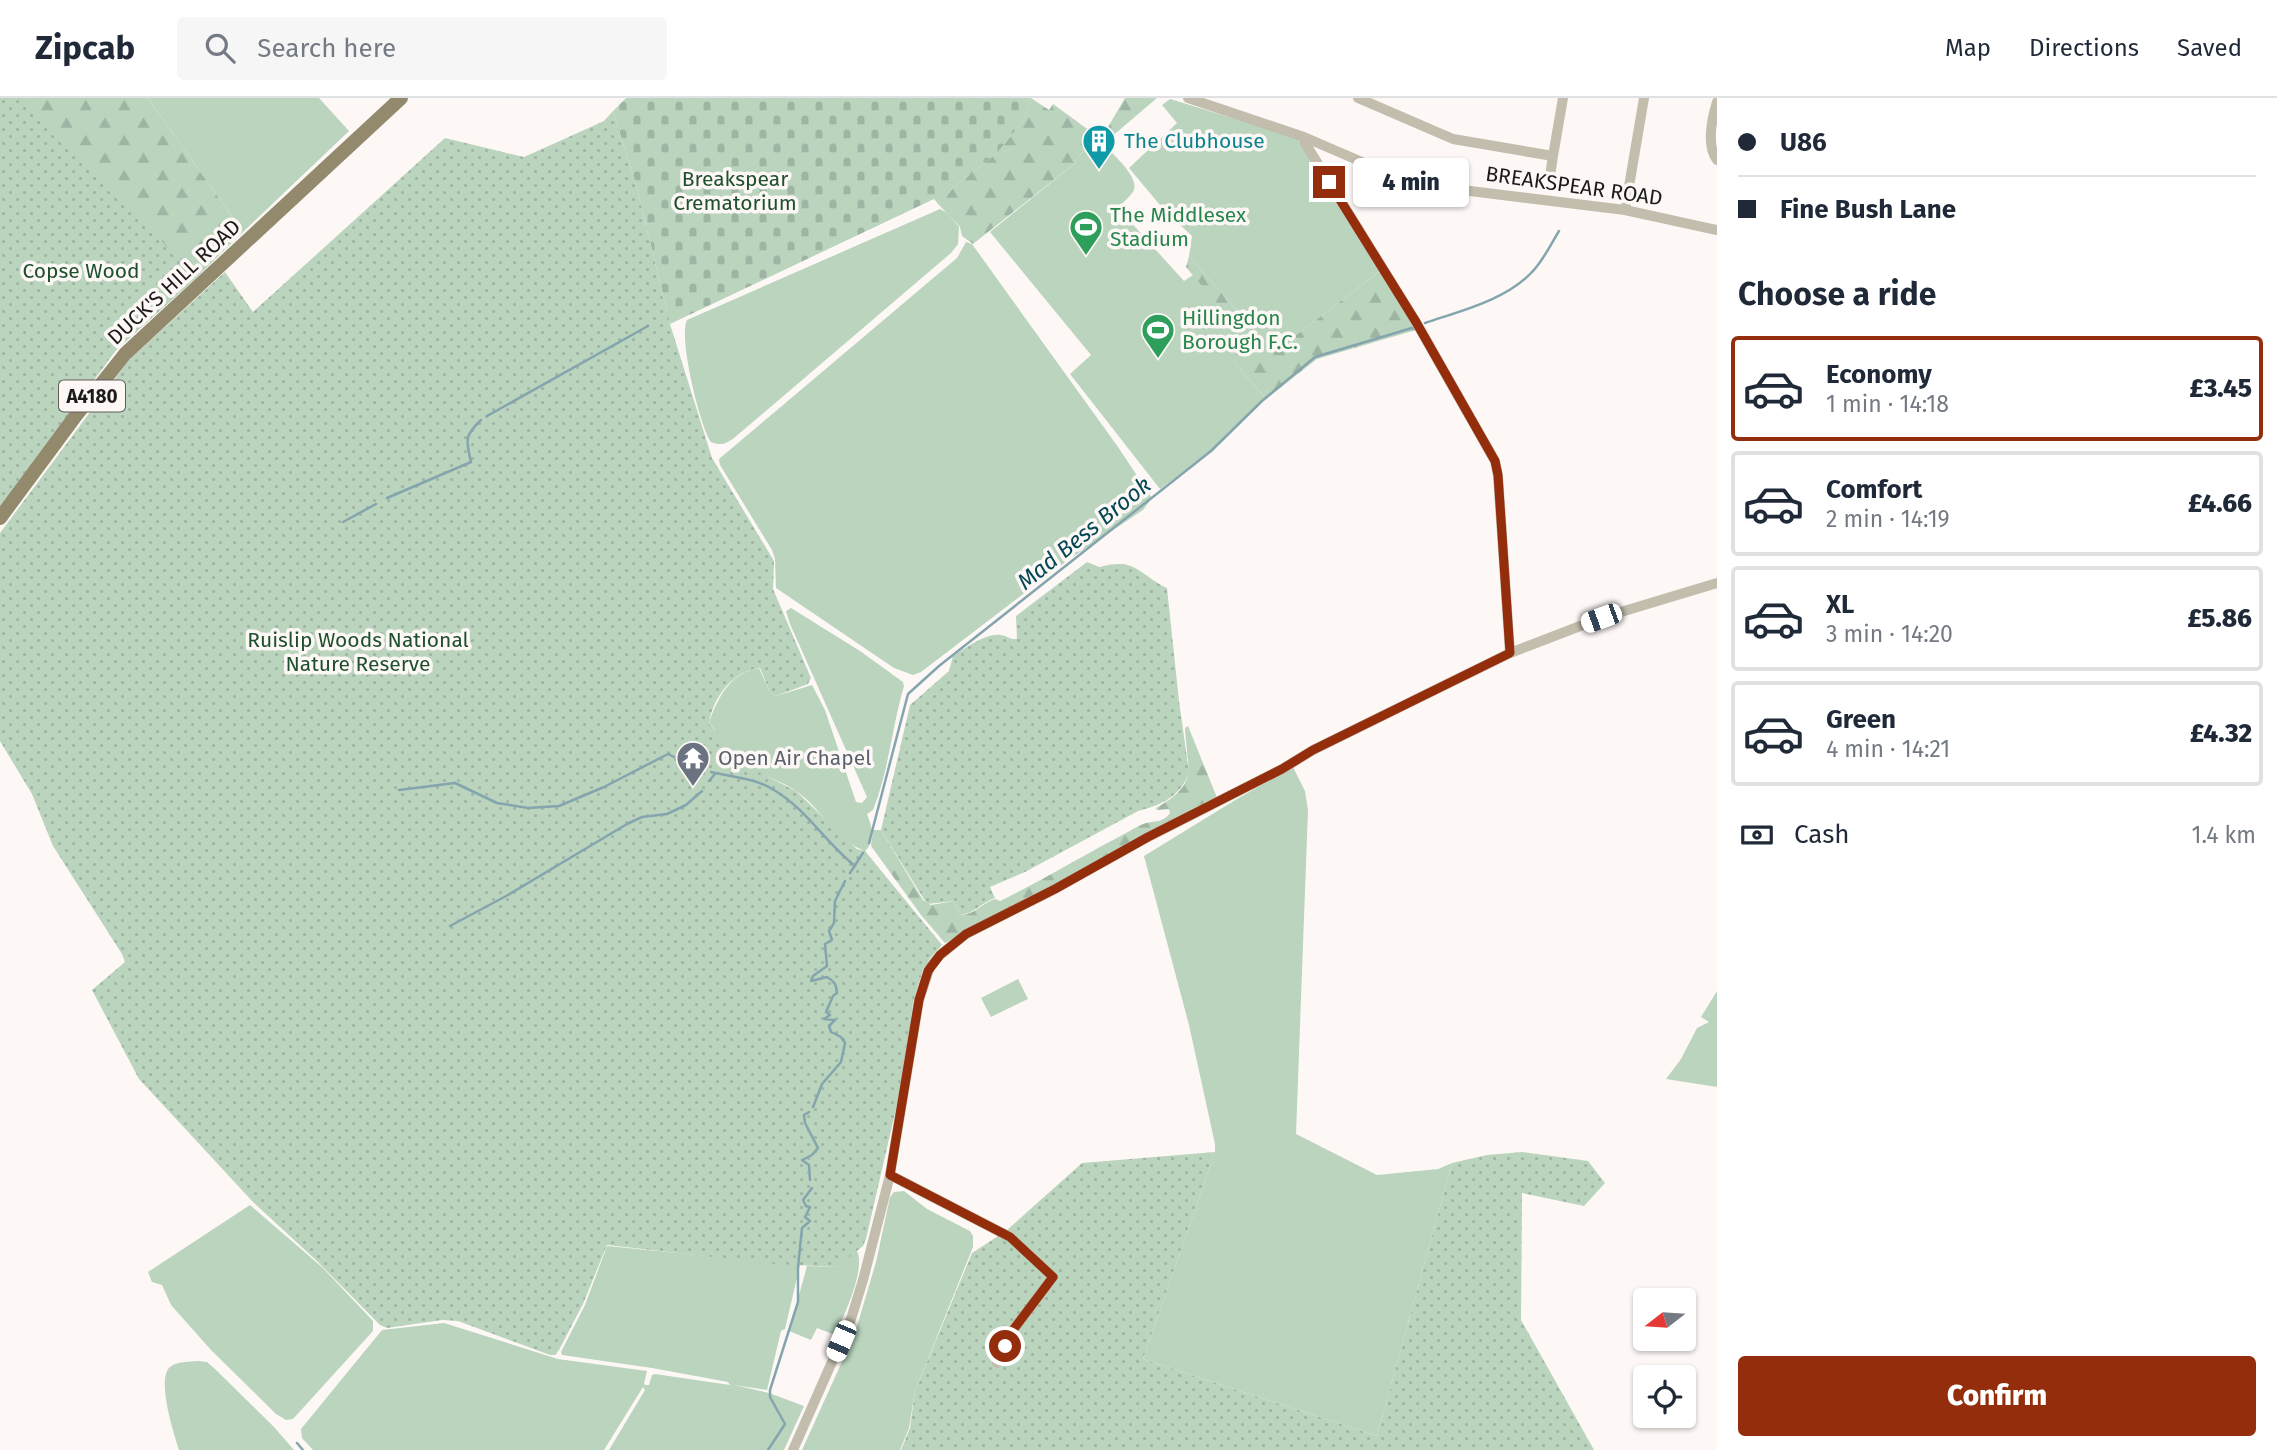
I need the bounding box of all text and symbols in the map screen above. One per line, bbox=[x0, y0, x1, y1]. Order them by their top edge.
search box bbox=[177, 17, 667, 80]
text: Zipcab bbox=[35, 28, 135, 68]
icon: search bbox=[201, 29, 239, 67]
text: Search here bbox=[257, 33, 396, 64]
text: Map bbox=[1945, 34, 1991, 62]
text: Directions bbox=[2029, 34, 2139, 62]
text: Saved bbox=[2177, 34, 2242, 62]
building icon: The Clubhouse bbox=[1080, 122, 1118, 171]
text: U86 bbox=[1780, 127, 1827, 158]
place label: The Clubhouse bbox=[1124, 128, 1265, 154]
callout: 4 min bbox=[1354, 158, 1469, 206]
street label: BREAKSPEAR ROAD bbox=[1484, 161, 1664, 211]
park label: Breakspear Crematorium bbox=[673, 166, 797, 216]
route end bbox=[1313, 166, 1345, 198]
text: 4 min bbox=[1382, 168, 1440, 196]
text: Fine Bush Lane bbox=[1780, 194, 1956, 225]
place label: The Middlesex Stadium bbox=[1110, 202, 1247, 252]
sports icon: The Middlesex Stadium bbox=[1067, 208, 1105, 257]
street label: DUCK'S HILL ROAD bbox=[102, 214, 246, 350]
park label: Copse Wood bbox=[22, 258, 140, 284]
text: Choose a ride bbox=[1738, 275, 1936, 313]
place label: Hillingdon Borough F.C. bbox=[1182, 305, 1298, 355]
sports icon: Hillingdon Borough F.C. bbox=[1139, 311, 1177, 360]
icon: car bbox=[1742, 357, 1805, 420]
text: Economy bbox=[1826, 359, 1932, 390]
text: £3.45 bbox=[2189, 373, 2252, 404]
road number: A4180 bbox=[59, 380, 125, 412]
text: 1 min · 14:18 bbox=[1826, 390, 1949, 418]
water label: Mad Bess Brook bbox=[1011, 471, 1157, 595]
icon: car bbox=[1742, 472, 1805, 535]
text: Comfort bbox=[1826, 474, 1922, 505]
text: £4.66 bbox=[2188, 488, 2252, 519]
text: 2 min · 14:19 bbox=[1826, 505, 1950, 533]
icon: car bbox=[1742, 587, 1805, 650]
text: XL bbox=[1826, 589, 1854, 620]
car bbox=[1578, 601, 1625, 635]
text: £5.86 bbox=[2188, 603, 2252, 634]
text: 3 min · 14:20 bbox=[1826, 620, 1953, 648]
park label: Ruislip Woods National Nature Reserve bbox=[247, 627, 469, 677]
icon: car bbox=[1742, 702, 1805, 765]
text: Green bbox=[1826, 704, 1896, 735]
text: £4.32 bbox=[2190, 718, 2252, 749]
text: 4 min · 14:21 bbox=[1826, 735, 1950, 763]
temple icon: Open Air Chapel bbox=[674, 739, 712, 788]
place label: Open Air Chapel bbox=[718, 745, 871, 771]
icon: cash bbox=[1738, 816, 1776, 854]
text: Cash bbox=[1794, 819, 1850, 850]
text: 1.4 km bbox=[2191, 821, 2256, 849]
north arrow bbox=[1633, 1288, 1696, 1351]
map controls bbox=[1633, 1288, 1696, 1428]
car bbox=[824, 1318, 859, 1364]
route start bbox=[989, 1330, 1021, 1362]
button: Confirm bbox=[1738, 1356, 2256, 1436]
button: locate bbox=[1633, 1365, 1696, 1428]

